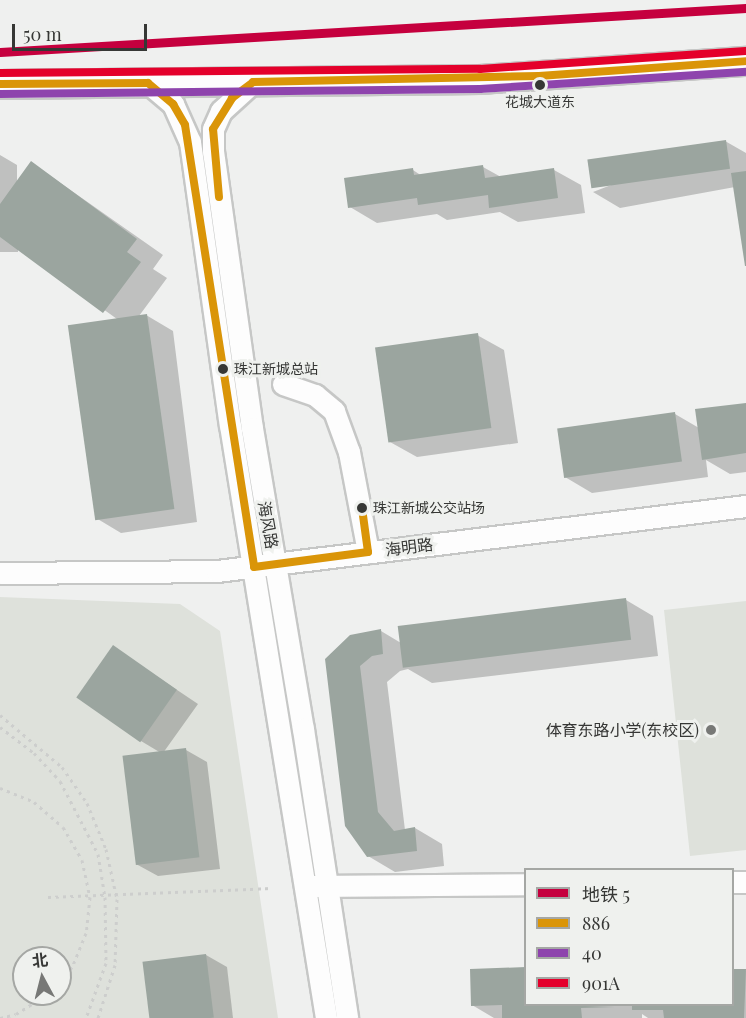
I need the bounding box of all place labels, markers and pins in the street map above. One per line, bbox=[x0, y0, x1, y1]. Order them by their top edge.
marker: 花城大道东 bbox=[534, 79, 546, 91]
place label: 花城大道东 bbox=[505, 94, 575, 110]
place label: 珠江新城总站 bbox=[234, 361, 318, 377]
marker: 珠江新城总站 bbox=[217, 363, 229, 375]
place label: 珠江新城公交站场 bbox=[373, 500, 485, 516]
marker: 珠江新城公交站场 bbox=[356, 502, 368, 514]
place label: 体育东路小学(东校区) bbox=[546, 720, 699, 740]
marker: 体育东路小学(东校区) bbox=[704, 723, 718, 737]

